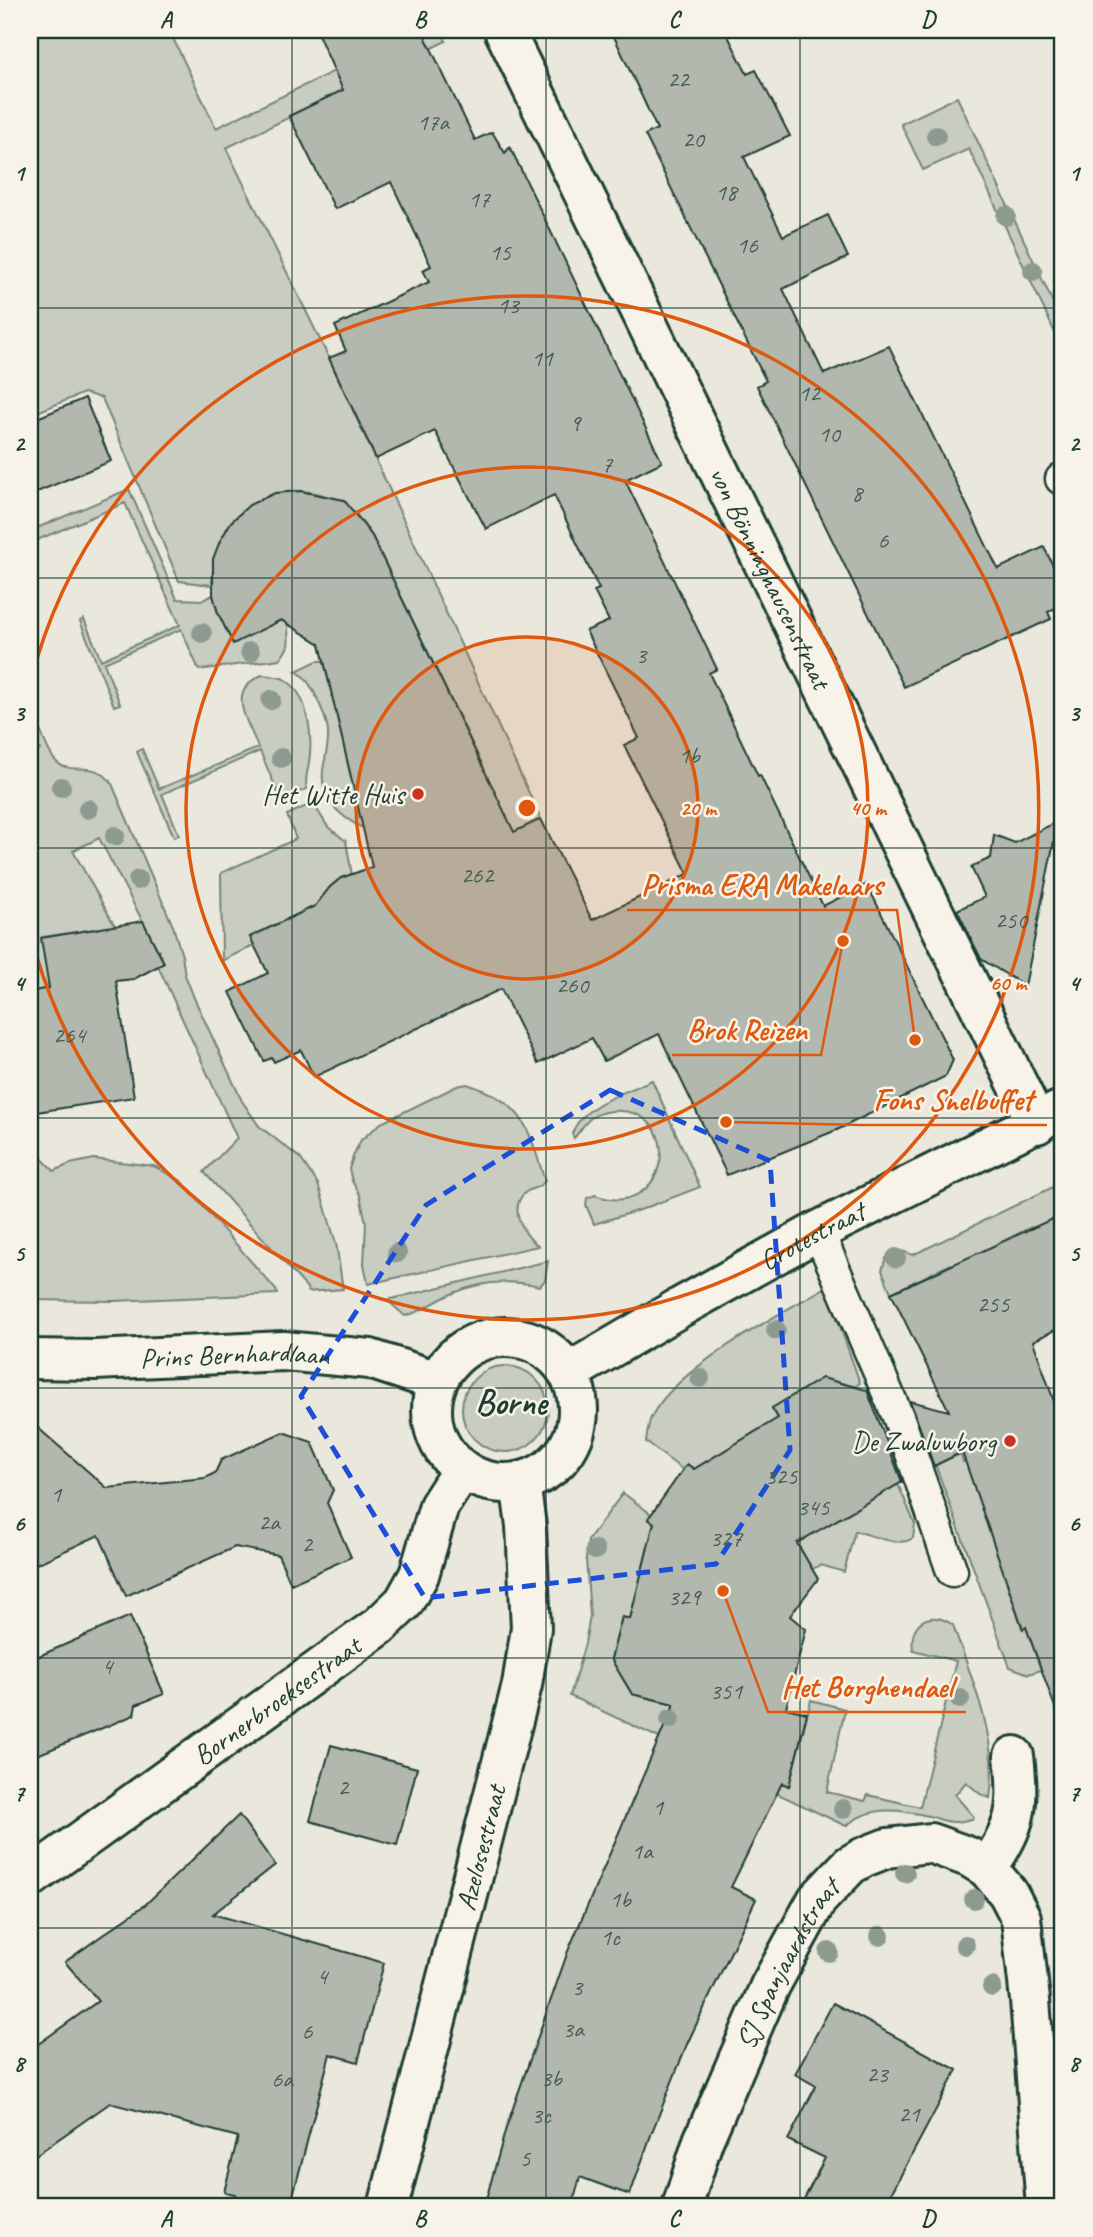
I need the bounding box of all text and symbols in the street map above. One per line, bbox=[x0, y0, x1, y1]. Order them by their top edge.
text: A bbox=[160, 5, 174, 34]
text: B bbox=[414, 5, 428, 34]
text: C bbox=[669, 5, 683, 34]
text: D bbox=[921, 5, 937, 34]
house number: 22 bbox=[667, 64, 691, 94]
house number: 17a bbox=[417, 107, 451, 137]
house number: 20 bbox=[682, 124, 706, 154]
text: 1 bbox=[14, 159, 27, 188]
text: 1 bbox=[1069, 159, 1082, 188]
house number: 18 bbox=[715, 177, 739, 207]
house number: 17 bbox=[468, 184, 491, 214]
house number: 16 bbox=[736, 230, 759, 260]
house number: 15 bbox=[489, 237, 512, 267]
house number: 13 bbox=[497, 290, 521, 320]
house number: 11 bbox=[531, 343, 554, 373]
house number: 12 bbox=[798, 378, 822, 408]
house number: 9 bbox=[570, 408, 583, 438]
house number: 10 bbox=[818, 419, 842, 449]
text: 2 bbox=[14, 429, 27, 458]
text: 2 bbox=[1069, 429, 1082, 458]
house number: 7 bbox=[602, 449, 614, 479]
street label: von Bönninghausenstraat bbox=[701, 461, 840, 697]
house number: 8 bbox=[852, 478, 865, 508]
house number: 6 bbox=[878, 525, 890, 555]
house number: 3 bbox=[636, 640, 649, 670]
text: 3 bbox=[14, 699, 27, 728]
text: 3 bbox=[1069, 699, 1082, 728]
house number: 1b bbox=[678, 740, 701, 770]
place label: Het Witte Huis bbox=[262, 777, 406, 812]
marker: Het Witte Huis bbox=[410, 786, 426, 802]
text: 20 m bbox=[680, 795, 718, 821]
text: 40 m bbox=[850, 795, 888, 821]
centre of rings bbox=[515, 796, 539, 820]
callout: Prisma ERA Makelaars bbox=[627, 859, 897, 910]
house number: 262 bbox=[461, 860, 495, 890]
text: Prisma ERA Makelaars bbox=[641, 866, 886, 904]
house number: 250 bbox=[995, 905, 1029, 935]
text: 4 bbox=[14, 969, 27, 998]
text: 4 bbox=[1069, 969, 1082, 998]
house number: 260 bbox=[556, 970, 590, 1000]
text: 60 m bbox=[990, 970, 1028, 996]
callout: Brok Reizen bbox=[672, 1004, 821, 1055]
text: Brok Reizen bbox=[687, 1011, 808, 1049]
house number: 264 bbox=[53, 1020, 87, 1050]
callout: Fons Snelbuffet bbox=[860, 1074, 1047, 1125]
text: Fons Snelbuffet bbox=[873, 1081, 1038, 1119]
street label: Grotestraat bbox=[753, 1192, 874, 1278]
text: 5 bbox=[14, 1239, 26, 1268]
text: 5 bbox=[1069, 1239, 1081, 1268]
house number: 255 bbox=[977, 1289, 1010, 1319]
street label: Prins Bernhardlaan bbox=[139, 1334, 332, 1376]
district label: Borne bbox=[475, 1380, 549, 1425]
place label: De Zwaluwborg bbox=[852, 1424, 998, 1459]
marker: De Zwaluwborg bbox=[1002, 1433, 1018, 1449]
house number: 325 bbox=[765, 1461, 798, 1491]
house number: 1 bbox=[51, 1479, 63, 1509]
house number: 345 bbox=[797, 1492, 830, 1522]
house number: 2a bbox=[258, 1507, 281, 1537]
text: 6 bbox=[14, 1509, 27, 1538]
text: 6 bbox=[1069, 1509, 1082, 1538]
house number: 327 bbox=[710, 1523, 743, 1553]
house number: 2 bbox=[302, 1529, 315, 1559]
house number: 329 bbox=[668, 1582, 702, 1612]
street label: Bornerbroeksestraat bbox=[186, 1627, 370, 1773]
house number: 4 bbox=[102, 1651, 115, 1681]
callout: Het Borghendael bbox=[768, 1661, 966, 1712]
text: Het Borghendael bbox=[781, 1668, 958, 1706]
house number: 351 bbox=[710, 1676, 743, 1706]
house number: 2 bbox=[338, 1772, 351, 1802]
text: 7 bbox=[14, 1779, 27, 1808]
street label: Azelosestraat bbox=[448, 1779, 514, 1914]
text: 7 bbox=[1069, 1779, 1082, 1808]
house number: 1 bbox=[653, 1792, 665, 1822]
house number: 1a bbox=[631, 1836, 654, 1866]
street label: SJ Spanjaardstraat bbox=[728, 1868, 849, 2054]
house number: 1b bbox=[609, 1884, 632, 1914]
house number: 1c bbox=[600, 1922, 621, 1952]
house number: 4 bbox=[317, 1961, 330, 1991]
house number: 3 bbox=[572, 1972, 585, 2002]
house number: 3a bbox=[562, 2014, 585, 2044]
house number: 6 bbox=[302, 2016, 314, 2046]
text: 8 bbox=[14, 2049, 27, 2078]
text: 8 bbox=[1069, 2049, 1082, 2078]
house number: 23 bbox=[866, 2059, 890, 2089]
house number: 3b bbox=[540, 2063, 563, 2093]
house number: 6a bbox=[271, 2064, 294, 2094]
house number: 21 bbox=[898, 2099, 921, 2129]
house number: 3c bbox=[531, 2100, 552, 2130]
house number: 5 bbox=[520, 2143, 532, 2173]
text: A bbox=[160, 2204, 174, 2233]
text: B bbox=[414, 2204, 428, 2233]
text: C bbox=[669, 2204, 683, 2233]
text: D bbox=[921, 2204, 937, 2233]

